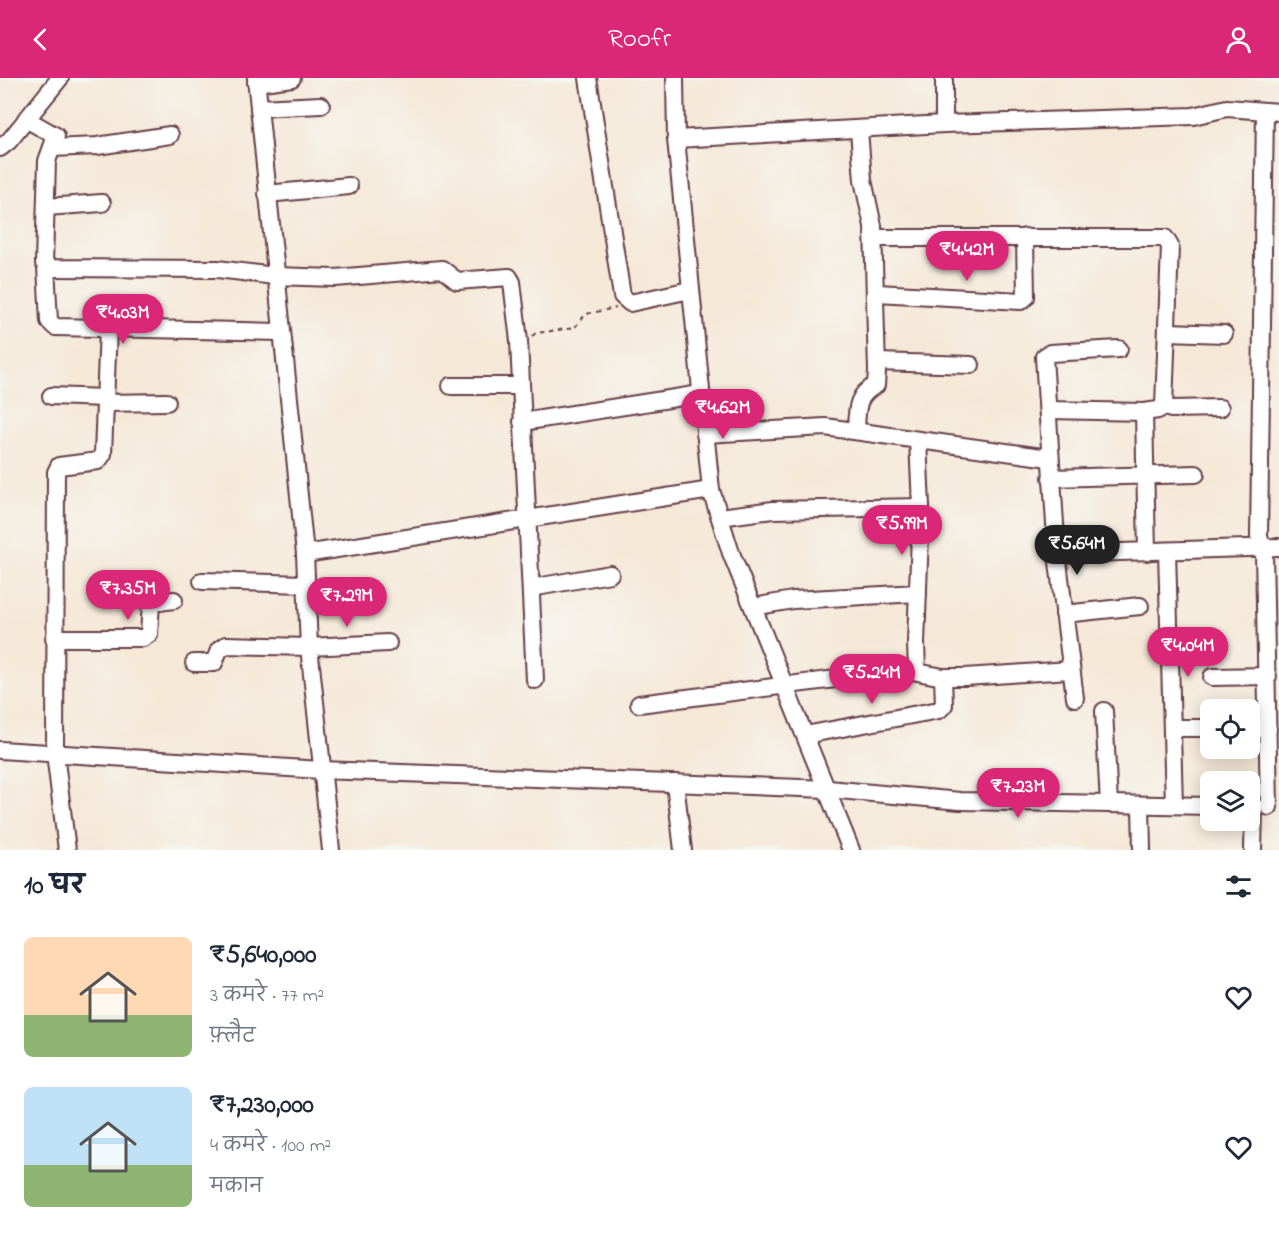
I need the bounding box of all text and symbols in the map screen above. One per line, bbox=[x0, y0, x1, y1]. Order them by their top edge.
text: Roofr bbox=[608, 20, 671, 59]
icon: back bbox=[24, 23, 57, 56]
icon: person bbox=[1222, 23, 1255, 56]
pin: ₹4.42M bbox=[918, 231, 1016, 282]
text: ₹4.42M bbox=[940, 236, 994, 265]
pin: ₹4.03M bbox=[74, 294, 172, 345]
text: ₹4.03M bbox=[96, 299, 150, 328]
pin: ₹4.62M bbox=[674, 389, 772, 440]
text: ₹4.62M bbox=[695, 394, 751, 423]
pin: ₹5.99M bbox=[853, 505, 951, 556]
text: ₹5.99M bbox=[876, 510, 928, 539]
pin: ₹5.64M bbox=[1028, 525, 1126, 576]
text: ₹5.64M bbox=[1049, 530, 1105, 559]
pin: ₹7.35M bbox=[79, 570, 177, 621]
text: ₹7.35M bbox=[100, 575, 156, 604]
pin: ₹7.29M bbox=[298, 577, 396, 628]
text: ₹7.29M bbox=[321, 582, 373, 611]
pin: ₹4.04M bbox=[1139, 627, 1237, 678]
text: ₹4.04M bbox=[1161, 632, 1215, 661]
pin: ₹5.24M bbox=[823, 654, 921, 705]
text: ₹5.24M bbox=[843, 659, 901, 688]
map controls bbox=[1200, 699, 1260, 831]
button: locate bbox=[1200, 699, 1260, 759]
pin: ₹7.23M bbox=[969, 768, 1067, 819]
button: layers bbox=[1200, 771, 1260, 831]
text: ₹7.23M bbox=[991, 773, 1045, 802]
text: 10 घर bbox=[24, 868, 85, 906]
icon: filters bbox=[1222, 870, 1255, 903]
text: ₹5,640,000 bbox=[210, 937, 317, 975]
icon: home bbox=[72, 961, 144, 1033]
icon: heart bbox=[1222, 981, 1255, 1014]
text: 3 कमरे · 77 m² bbox=[210, 982, 324, 1011]
text: फ़्लैट bbox=[210, 1023, 256, 1052]
text: ₹7,230,000 bbox=[210, 1087, 314, 1125]
icon: home bbox=[72, 1111, 144, 1183]
icon: heart bbox=[1222, 1131, 1255, 1164]
text: 4 कमरे · 100 m² bbox=[210, 1132, 331, 1161]
text: मकान bbox=[210, 1173, 263, 1202]

